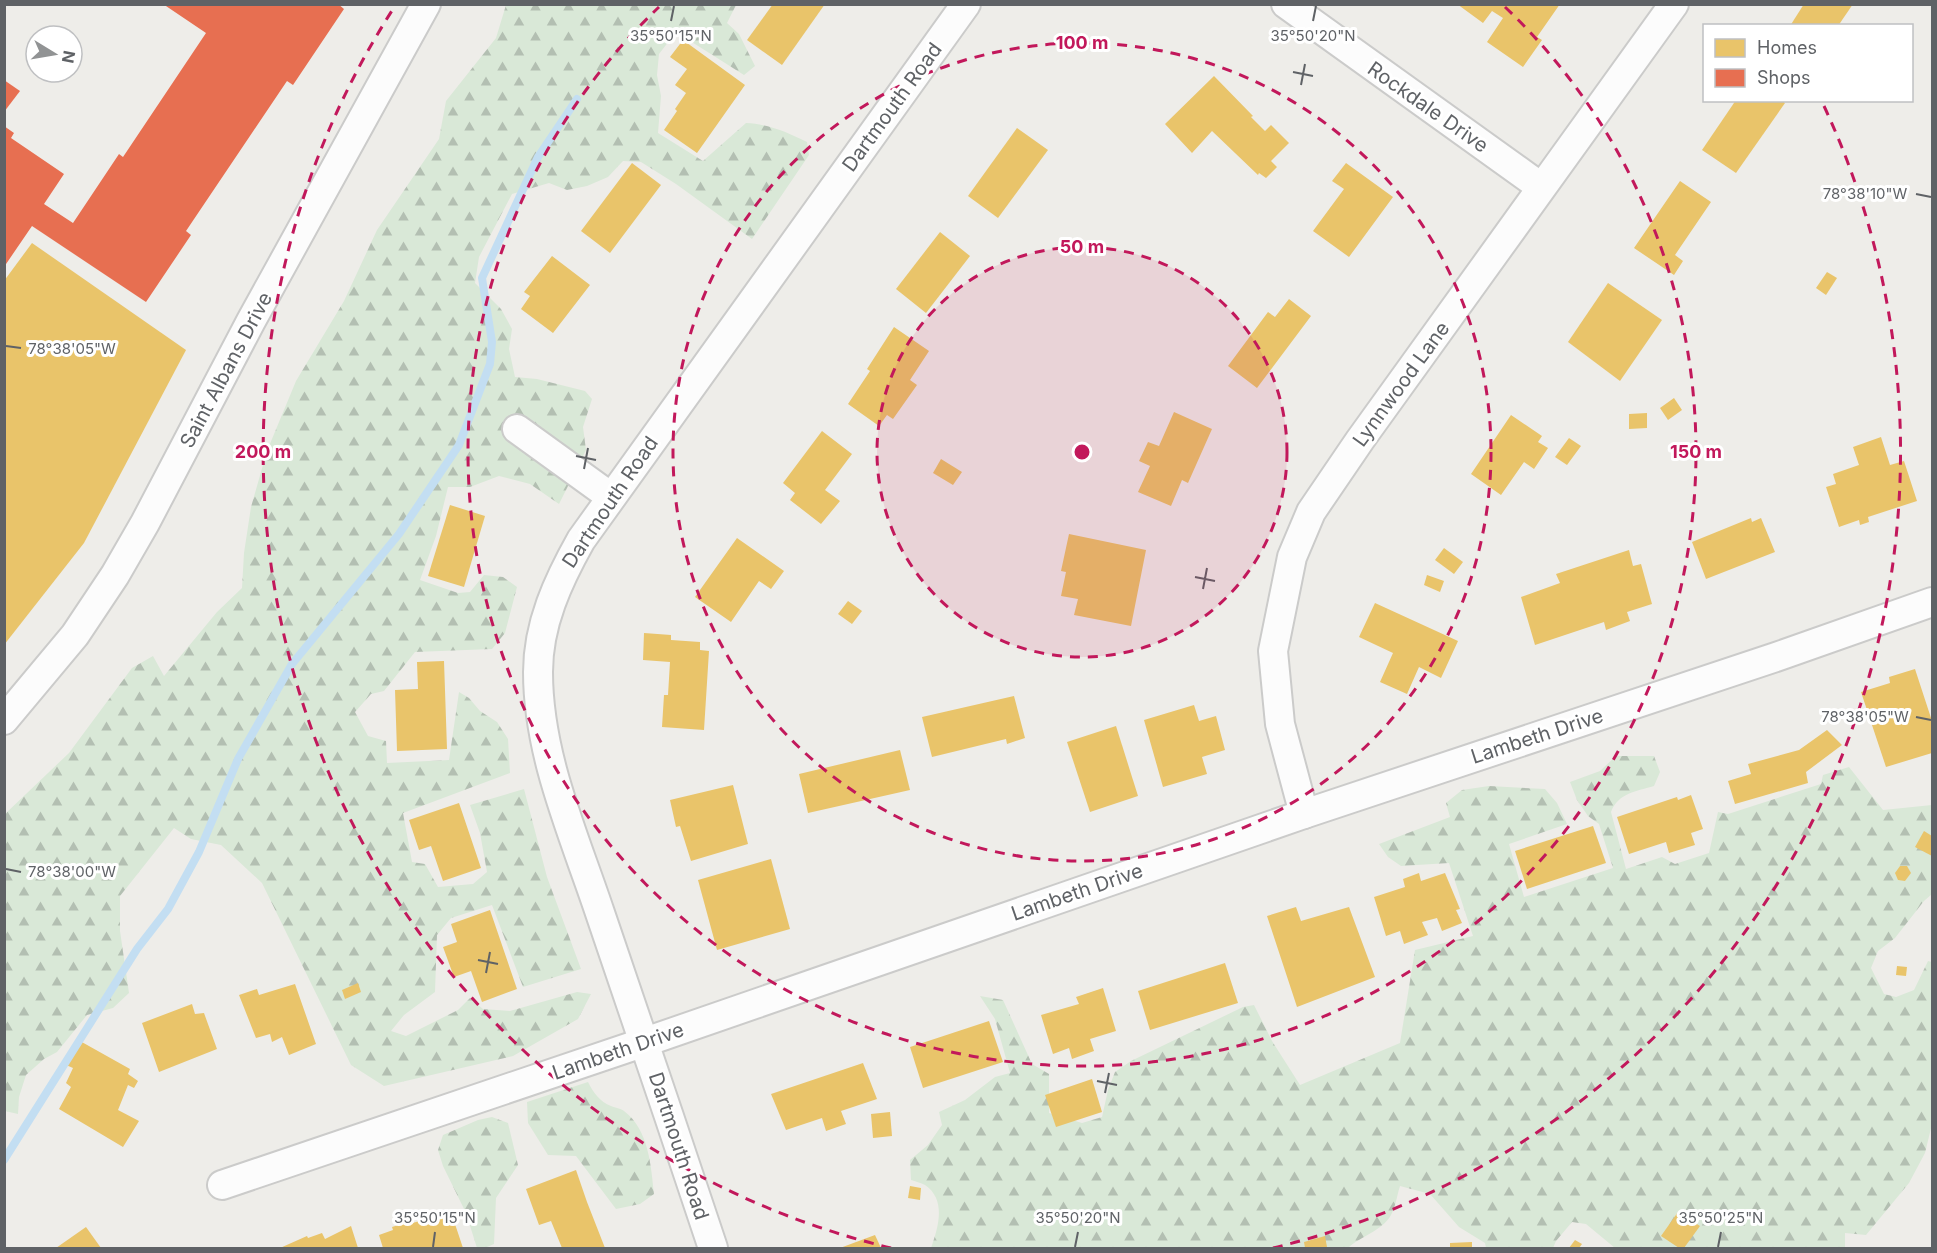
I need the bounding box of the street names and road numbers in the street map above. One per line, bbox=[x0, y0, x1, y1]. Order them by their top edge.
street label: Dartmouth Road bbox=[837, 38, 947, 176]
street label: Rockdale Drive bbox=[1363, 57, 1493, 157]
street label: Saint Albans Drive bbox=[175, 288, 277, 452]
street label: Lynnwood Lane bbox=[1348, 317, 1454, 451]
street label: Dartmouth Road bbox=[557, 432, 663, 572]
street label: Lambeth Drive bbox=[1468, 703, 1606, 769]
street label: Lambeth Drive bbox=[1008, 858, 1146, 926]
street label: Lambeth Drive bbox=[549, 1017, 687, 1085]
street label: Dartmouth Road bbox=[644, 1069, 714, 1223]

